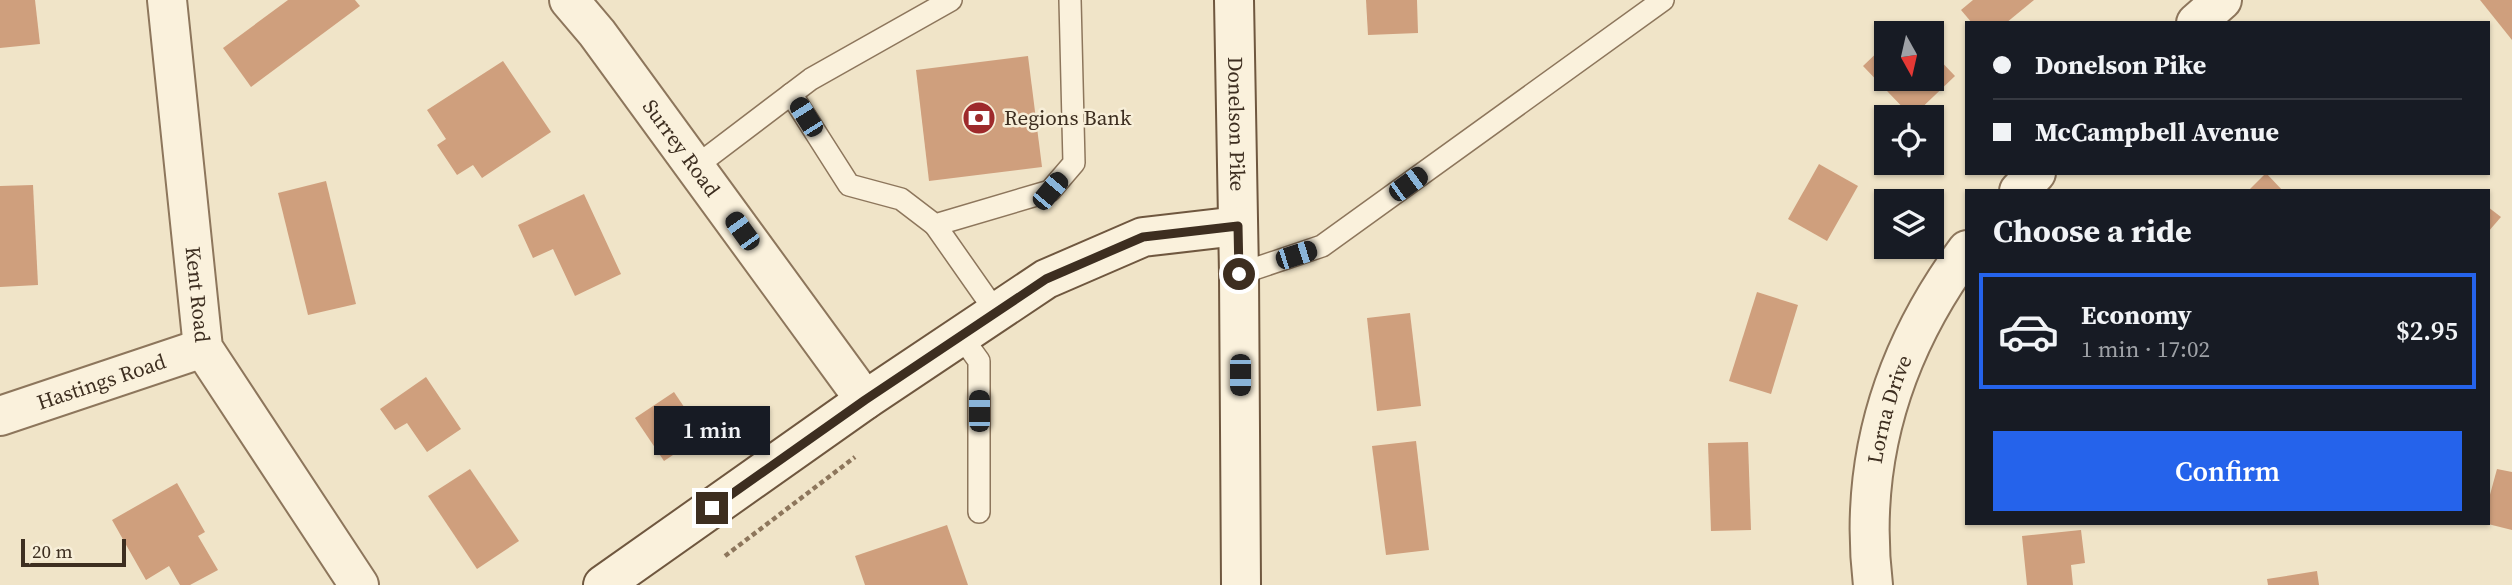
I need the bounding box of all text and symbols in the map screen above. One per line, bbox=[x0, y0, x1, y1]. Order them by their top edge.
north arrow bbox=[1874, 21, 1944, 91]
map controls bbox=[1874, 21, 1944, 259]
text: Donelson Pike bbox=[2035, 47, 2206, 83]
street label: Donelson Pike bbox=[1221, 56, 1252, 192]
street label: Surrey Road bbox=[636, 93, 727, 203]
car bbox=[786, 94, 827, 140]
bank icon: Regions Bank bbox=[960, 99, 998, 137]
place label: Regions Bank bbox=[1004, 103, 1132, 132]
button: locate bbox=[1874, 105, 1944, 175]
text: McCampbell Avenue bbox=[2035, 114, 2279, 150]
car bbox=[1385, 163, 1432, 205]
car bbox=[1029, 168, 1072, 214]
button: layers bbox=[1874, 189, 1944, 259]
car bbox=[722, 208, 763, 254]
text: Choose a ride bbox=[1993, 209, 2192, 253]
car bbox=[1273, 239, 1320, 271]
street label: Kent Road bbox=[179, 245, 217, 344]
route start bbox=[1223, 258, 1255, 290]
text: Economy bbox=[2081, 297, 2192, 333]
icon: car bbox=[1997, 300, 2060, 363]
text: $2.95 bbox=[2396, 313, 2458, 349]
text: 1 min · 17:02 bbox=[2081, 333, 2210, 365]
street label: Hastings Road bbox=[33, 346, 170, 417]
street label: Lorna Drive bbox=[1860, 350, 1919, 466]
car bbox=[1230, 354, 1251, 396]
car bbox=[969, 390, 990, 432]
callout: 1 min bbox=[654, 406, 770, 456]
text: 1 min bbox=[682, 414, 742, 446]
button: Confirm bbox=[1993, 431, 2462, 511]
route end bbox=[696, 492, 728, 524]
scale bar bbox=[21, 536, 126, 568]
text: 20 m bbox=[32, 538, 73, 564]

